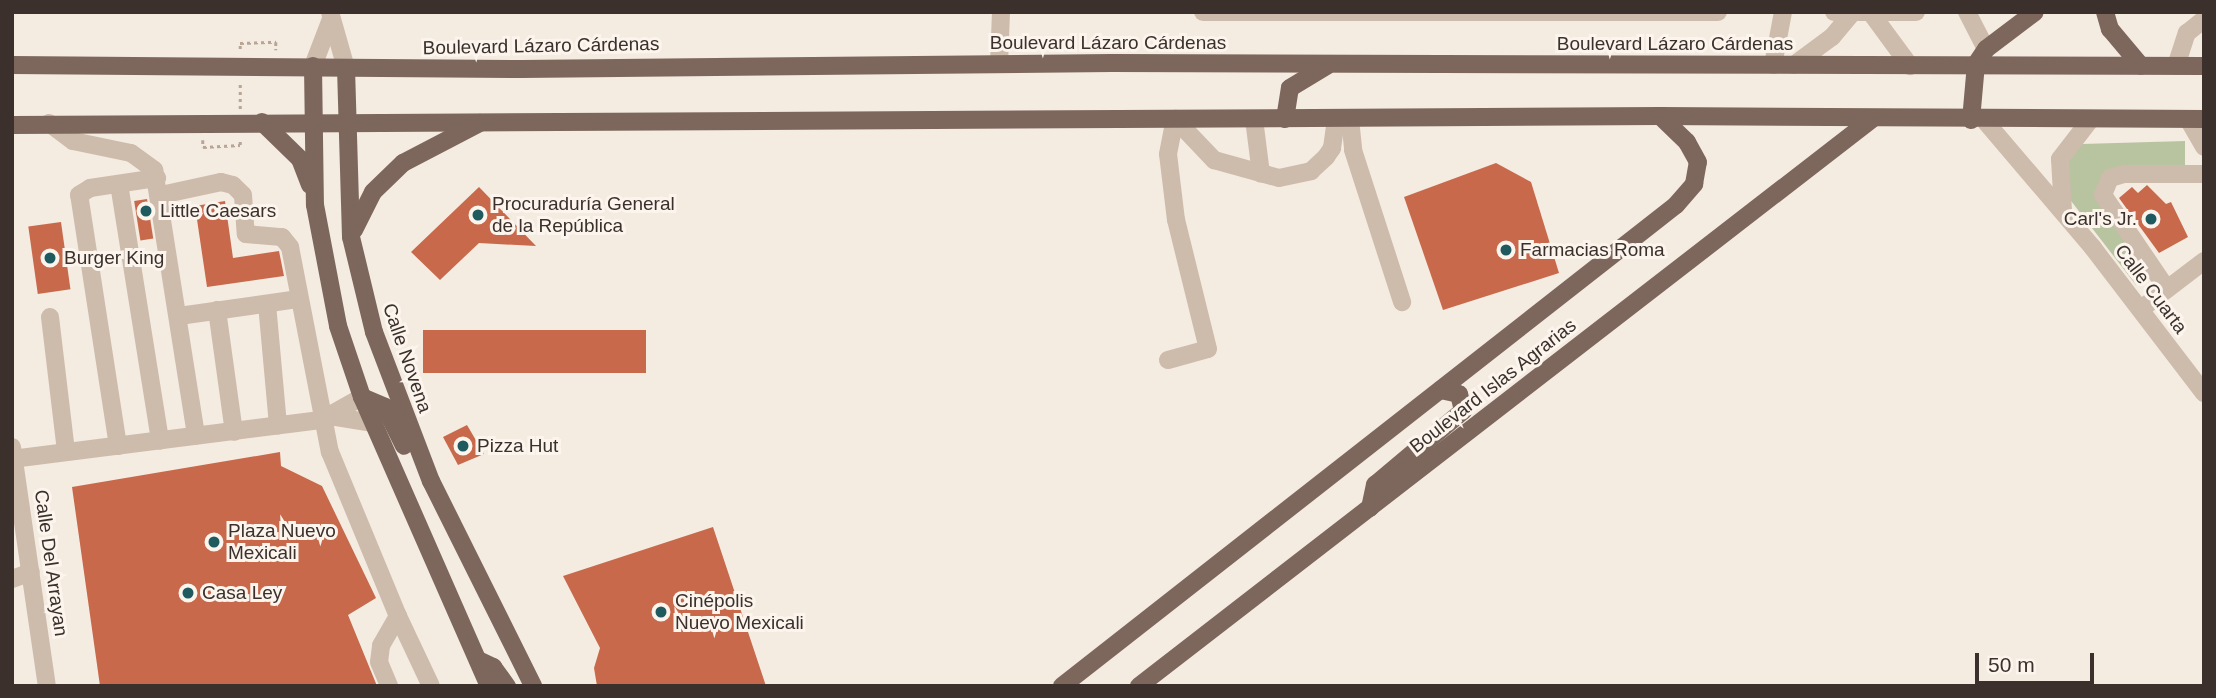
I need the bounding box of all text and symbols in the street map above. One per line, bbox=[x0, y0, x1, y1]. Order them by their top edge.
street label: Boulevard Lázaro Cárdenas bbox=[990, 32, 1226, 54]
street label: Boulevard Lázaro Cárdenas bbox=[423, 33, 659, 59]
street label: Boulevard Lázaro Cárdenas bbox=[1557, 33, 1793, 55]
place label: Procuraduría General de la República bbox=[492, 193, 675, 237]
place label: Little Caesars bbox=[160, 200, 276, 222]
marker: Little Caesars bbox=[138, 203, 154, 219]
marker: Procuraduría General de la República bbox=[470, 207, 486, 223]
place label: Carl's Jr. bbox=[2064, 208, 2137, 230]
marker: Carl's Jr. bbox=[2143, 211, 2159, 227]
place label: Farmacias Roma bbox=[1520, 239, 1665, 261]
street label: Calle Cuarta bbox=[2110, 240, 2192, 338]
marker: Farmacias Roma bbox=[1498, 242, 1514, 258]
place label: Burger King bbox=[64, 247, 164, 269]
marker: Burger King bbox=[42, 250, 58, 266]
street label: Calle Novena bbox=[378, 300, 436, 416]
street label: Boulevard Islas Agrarias bbox=[1405, 314, 1581, 458]
place label: Pizza Hut bbox=[477, 435, 558, 457]
marker: Pizza Hut bbox=[455, 438, 471, 454]
street label: Calle Del Arrayan bbox=[29, 488, 73, 638]
place label: Plaza Nuevo Mexicali bbox=[228, 520, 336, 564]
marker: Plaza Nuevo Mexicali bbox=[206, 534, 222, 550]
place label: Casa Ley bbox=[202, 582, 282, 604]
marker: Casa Ley bbox=[180, 585, 196, 601]
place label: Cinépolis Nuevo Mexicali bbox=[675, 590, 804, 634]
marker: Cinépolis Nuevo Mexicali bbox=[653, 604, 669, 620]
scale bar bbox=[1978, 638, 2097, 682]
text: 50 m bbox=[1988, 653, 2035, 676]

